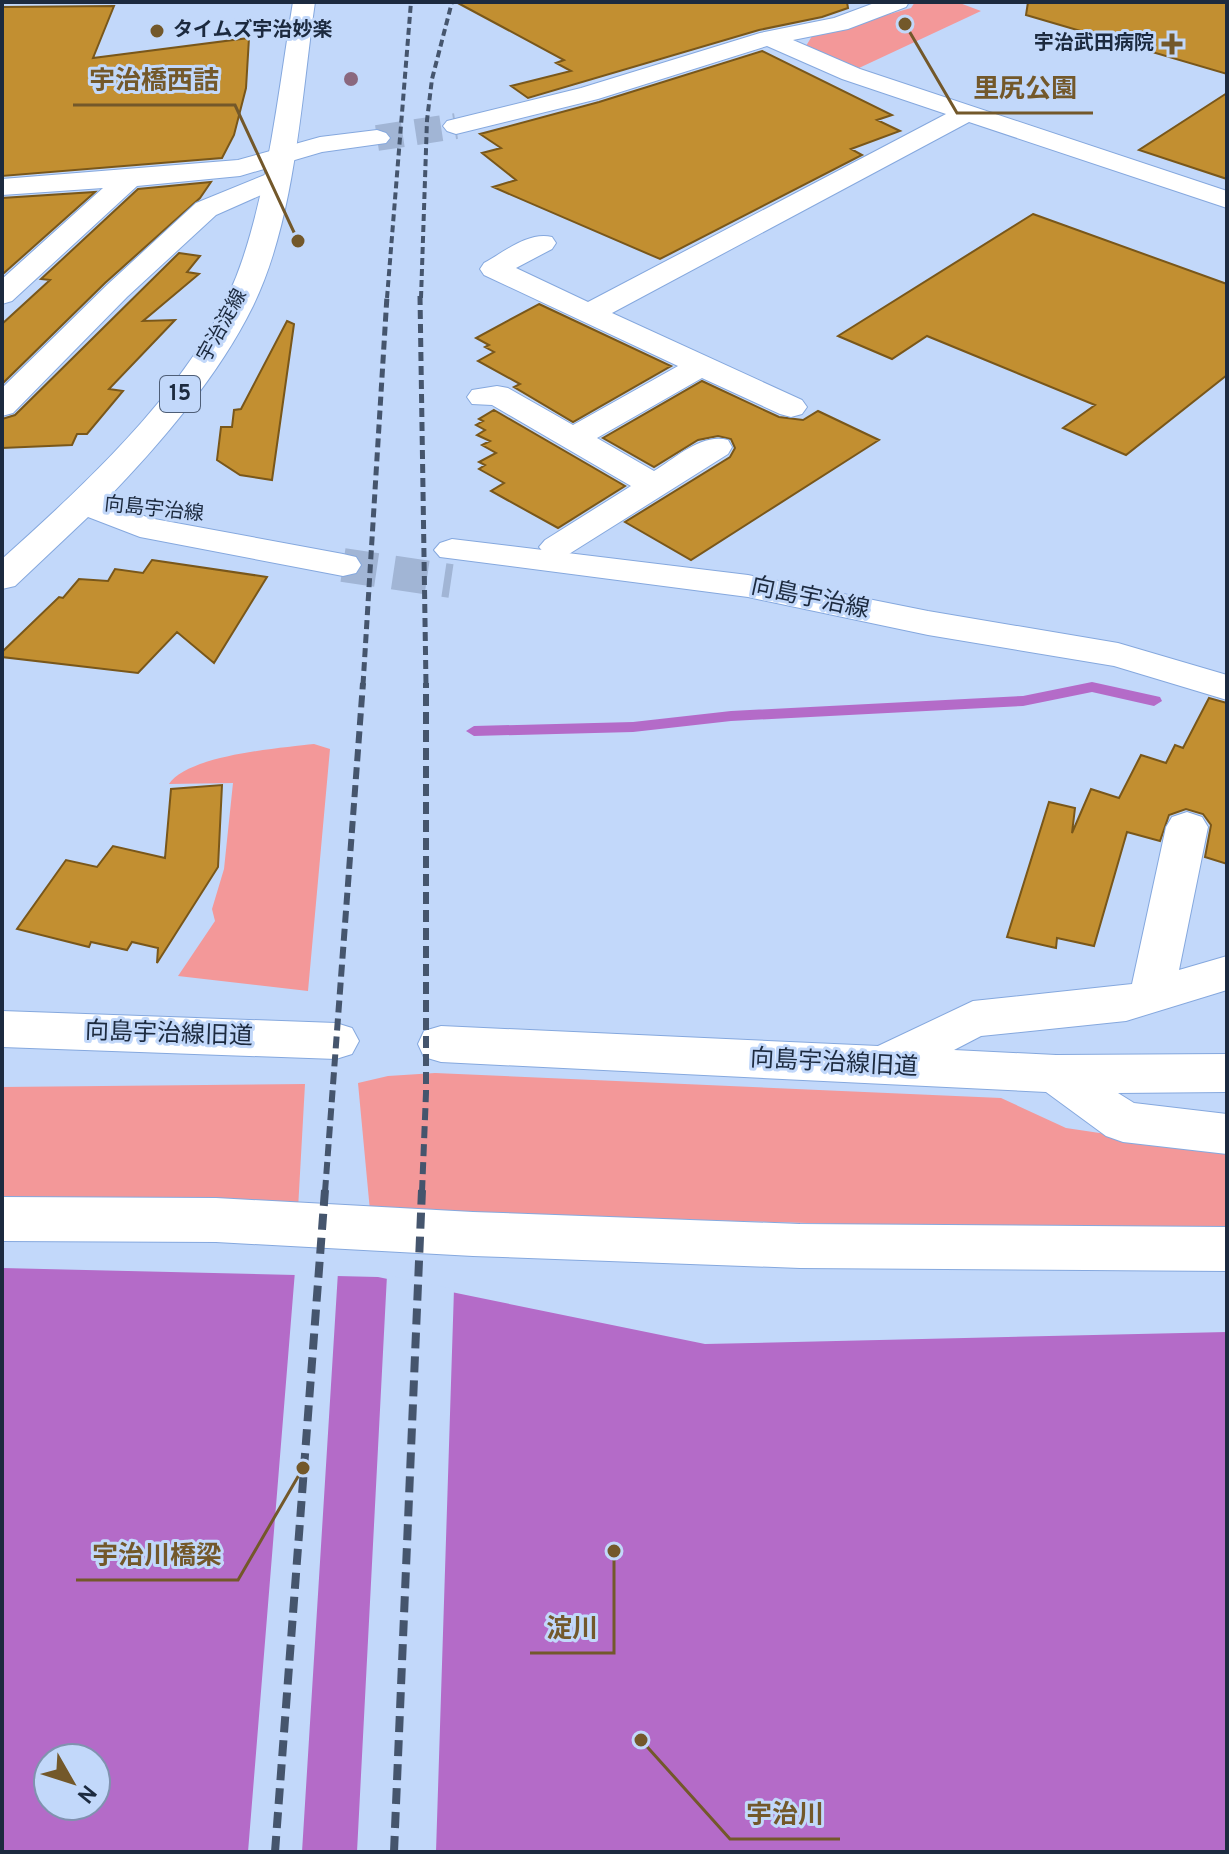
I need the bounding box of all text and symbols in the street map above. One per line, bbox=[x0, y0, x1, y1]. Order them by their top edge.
place label: タイムズ宇治妙楽 bbox=[173, 18, 333, 44]
marker: タイムズ宇治妙楽 bbox=[148, 22, 166, 40]
place label: 宇治武田病院 bbox=[1034, 31, 1154, 57]
marker: 宇治武田病院 bbox=[1161, 33, 1183, 55]
callout: 宇治橋西詰 bbox=[73, 55, 235, 105]
callout: 里尻公園 bbox=[957, 63, 1093, 113]
text: 宇治橋西詰 bbox=[89, 66, 219, 99]
text: 里尻公園 bbox=[973, 74, 1077, 107]
street label: 宇治淀線 bbox=[192, 285, 254, 367]
road number: 15 bbox=[160, 376, 200, 412]
street label: 向島宇治線 bbox=[103, 492, 205, 528]
street label: 向島宇治線 bbox=[748, 572, 872, 626]
street label: 向島宇治線旧道 bbox=[85, 1017, 253, 1053]
street label: 向島宇治線旧道 bbox=[749, 1045, 919, 1083]
callout: 宇治川橋梁 bbox=[76, 1530, 238, 1580]
text: 宇治川橋梁 bbox=[92, 1541, 222, 1574]
callout: 淀川 bbox=[530, 1603, 614, 1653]
text: 淀川 bbox=[546, 1614, 598, 1647]
north arrow bbox=[32, 1742, 112, 1822]
text: N bbox=[70, 1778, 101, 1808]
callout: 宇治川 bbox=[730, 1789, 840, 1839]
text: 宇治川 bbox=[746, 1800, 824, 1833]

